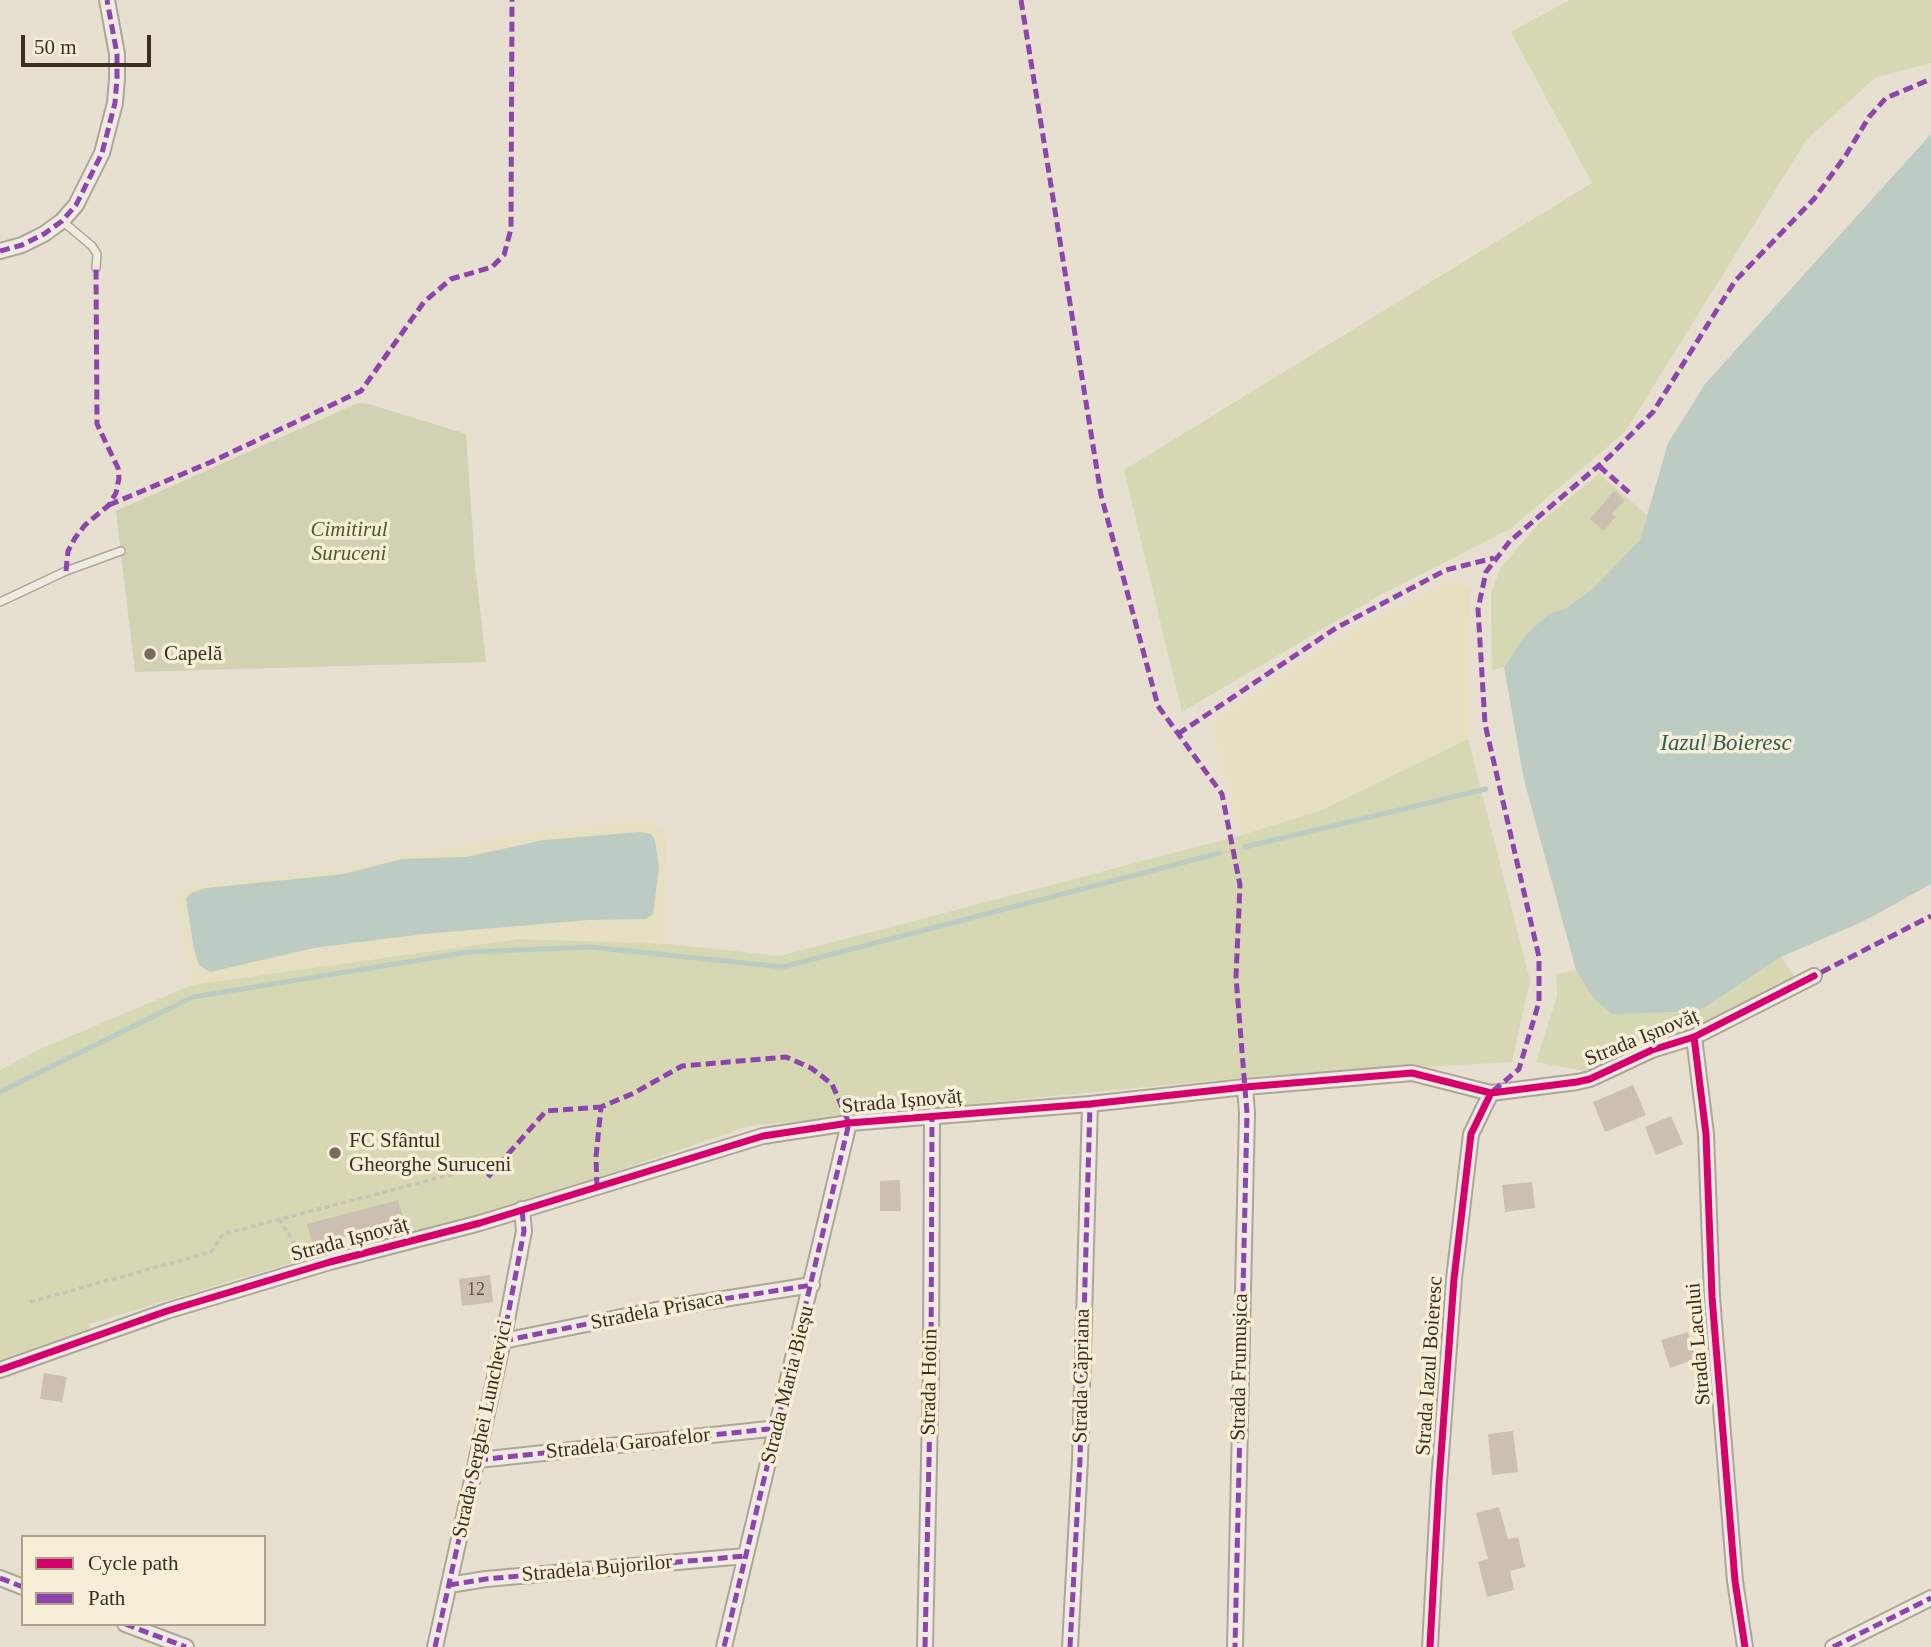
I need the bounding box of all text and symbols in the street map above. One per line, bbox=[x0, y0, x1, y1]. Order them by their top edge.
scale bar bbox=[24, 21, 154, 65]
text: 50 m bbox=[34, 35, 77, 59]
park label: Cimitirul Suruceni bbox=[310, 517, 388, 567]
place label: Capelă bbox=[164, 641, 222, 667]
marker: Capelă bbox=[142, 646, 158, 662]
water label: Iazul Boieresc bbox=[1660, 730, 1792, 758]
street label: Strada Ișnovăț bbox=[1581, 1004, 1703, 1072]
street label: Strada Ișnovăț bbox=[841, 1084, 963, 1120]
place label: FC Sfântul Gheorghe Suruceni bbox=[349, 1128, 511, 1178]
marker: FC Sfântul Gheorghe Suruceni bbox=[327, 1145, 343, 1161]
street label: Strada Ișnovăț bbox=[288, 1212, 412, 1268]
street label: Strada Iazul Boieresc bbox=[1411, 1276, 1449, 1456]
house number: 12 bbox=[467, 1279, 485, 1301]
street label: Strada Lacului bbox=[1681, 1282, 1717, 1406]
street label: Stradela Prisaca bbox=[588, 1286, 726, 1336]
street label: Strada Frumușica bbox=[1226, 1293, 1254, 1441]
street label: Strada Maria Bieșu bbox=[756, 1303, 820, 1467]
street label: Strada Căpriana bbox=[1068, 1308, 1096, 1444]
street label: Strada Serghei Lunchevici bbox=[448, 1318, 518, 1540]
street label: Strada Hotin bbox=[916, 1328, 944, 1436]
street label: Stradela Garoafelor bbox=[545, 1423, 711, 1465]
legend bbox=[21, 1535, 266, 1626]
street label: Stradela Bujorilor bbox=[521, 1550, 673, 1588]
text: Cycle path bbox=[88, 1551, 178, 1575]
text: Path bbox=[88, 1586, 125, 1610]

